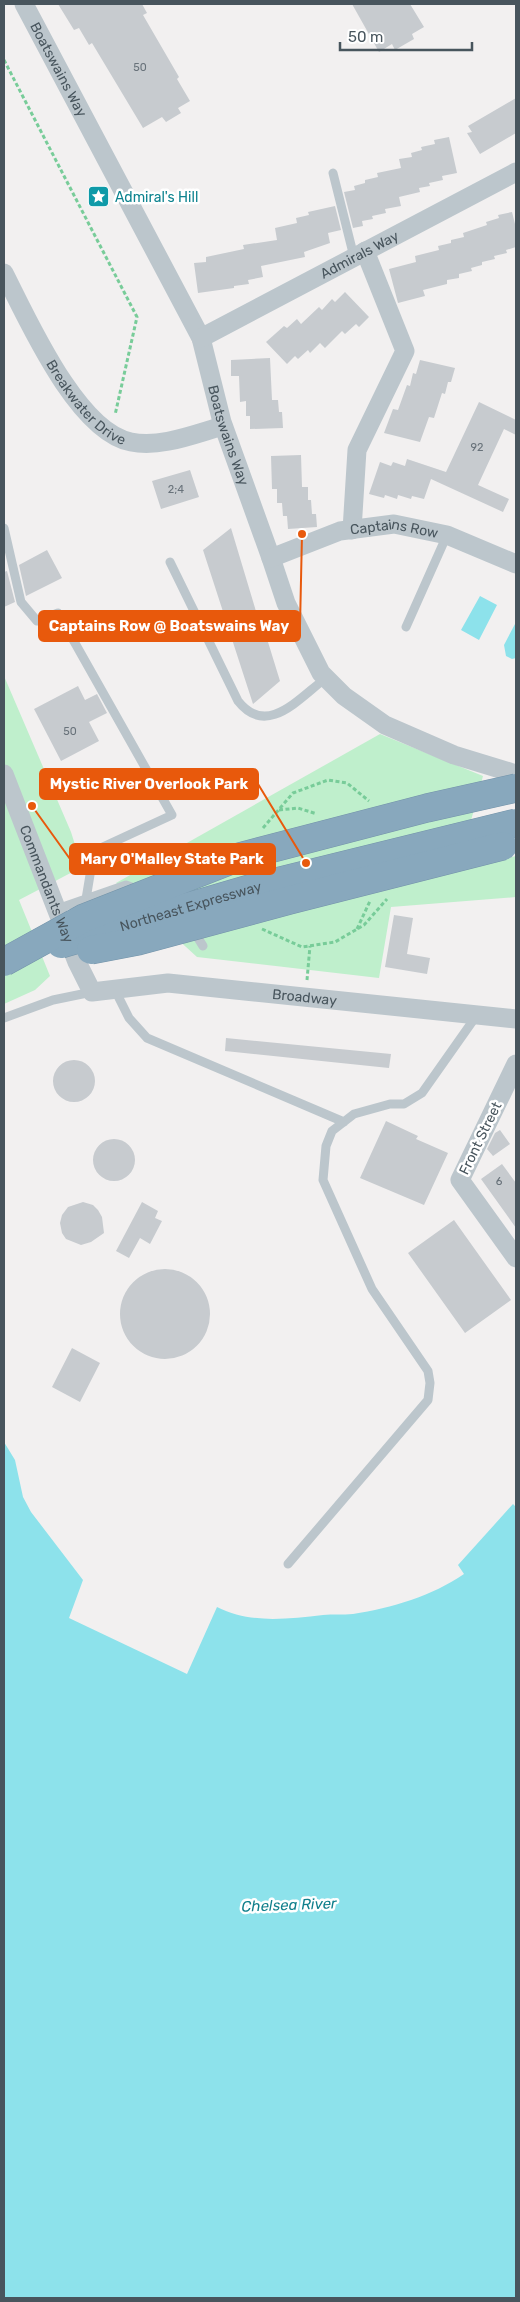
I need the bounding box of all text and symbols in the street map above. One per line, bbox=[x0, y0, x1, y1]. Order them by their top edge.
street label: Boatswains Way bbox=[26, 19, 90, 120]
scale bar bbox=[340, 20, 472, 52]
text: 50 m bbox=[348, 28, 383, 46]
house number: 50 bbox=[133, 61, 147, 74]
place icon: Admiral's Hill bbox=[87, 185, 111, 209]
place label: Admiral's Hill bbox=[115, 189, 198, 206]
street label: Admirals Way bbox=[317, 227, 402, 283]
street label: Breakwater Drive bbox=[42, 357, 128, 449]
street label: Boatswains Way bbox=[204, 383, 252, 488]
house number: 92 bbox=[471, 441, 483, 454]
house number: 2;4 bbox=[168, 483, 184, 496]
street label: Captains Row bbox=[349, 516, 440, 542]
callout: Captains Row @ Boatswains Way bbox=[39, 611, 300, 641]
text: Captains Row @ Boatswains Way bbox=[49, 617, 289, 635]
house number: 50 bbox=[63, 725, 77, 738]
callout: Mystic River Overlook Park bbox=[40, 769, 258, 799]
text: Mystic River Overlook Park bbox=[50, 775, 249, 793]
street label: Commandants Way bbox=[16, 823, 77, 946]
callout: Mary O'Malley State Park bbox=[70, 844, 275, 874]
text: Mary O'Malley State Park bbox=[80, 850, 264, 868]
street label: Northeast Expressway bbox=[118, 878, 263, 935]
street label: Broadway bbox=[271, 986, 338, 1009]
street label: Front Street bbox=[456, 1099, 506, 1177]
house number: 6 bbox=[496, 1175, 503, 1188]
water label: Chelsea River bbox=[241, 1894, 338, 1916]

